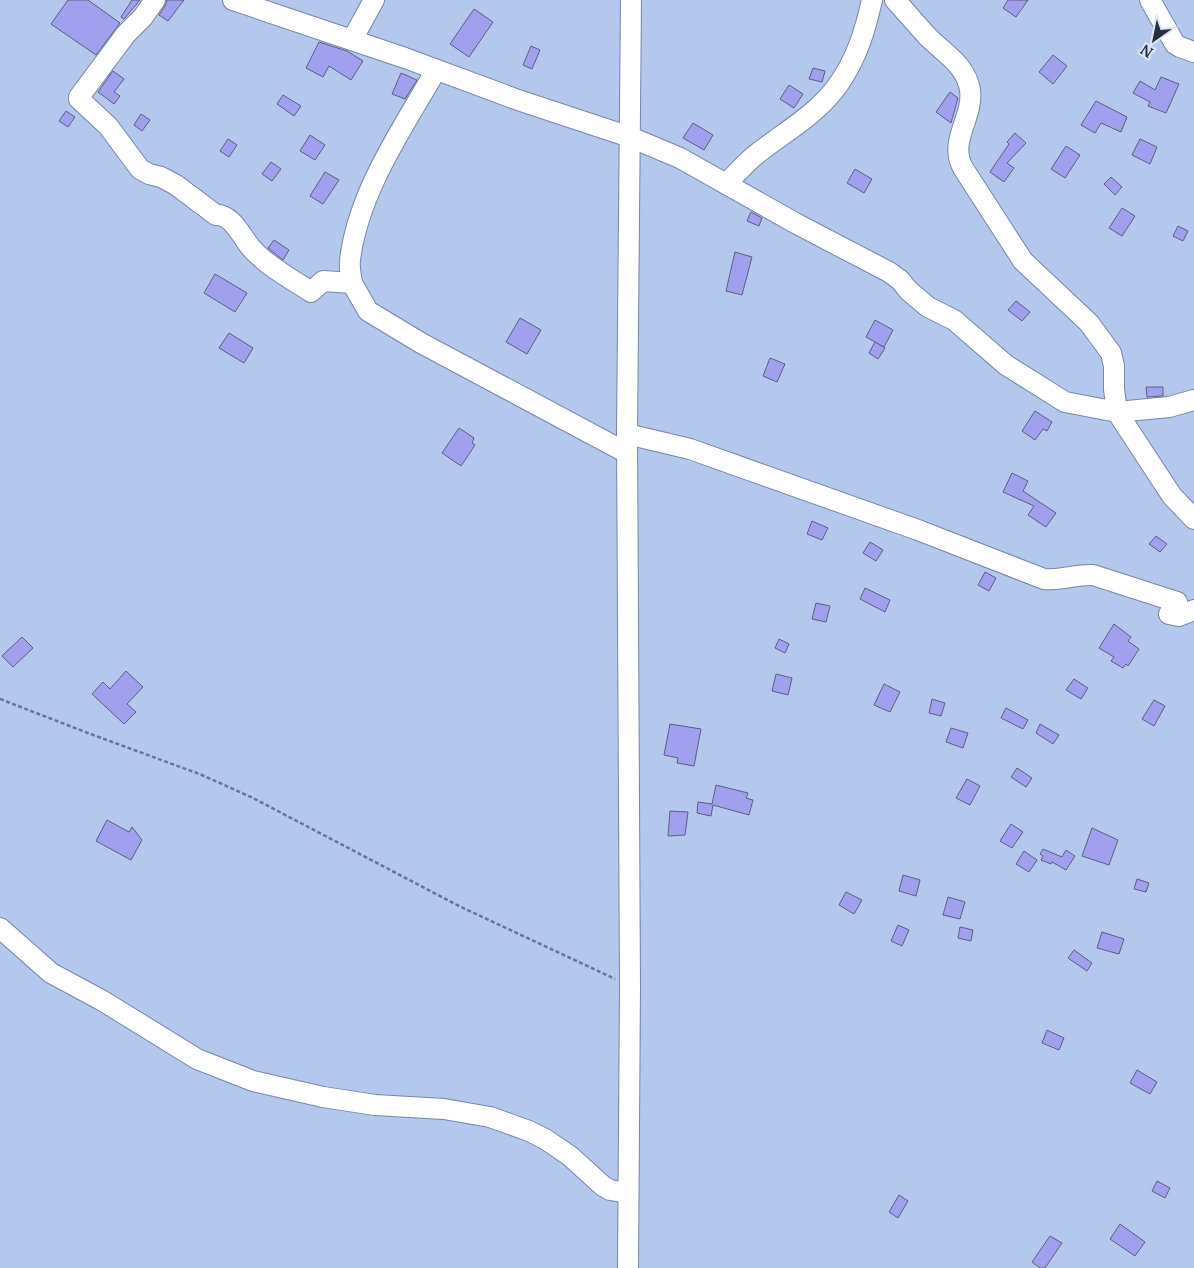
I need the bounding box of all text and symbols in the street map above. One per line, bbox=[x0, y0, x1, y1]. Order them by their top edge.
north arrow bbox=[1129, 15, 1179, 65]
text: N bbox=[1137, 40, 1156, 61]

